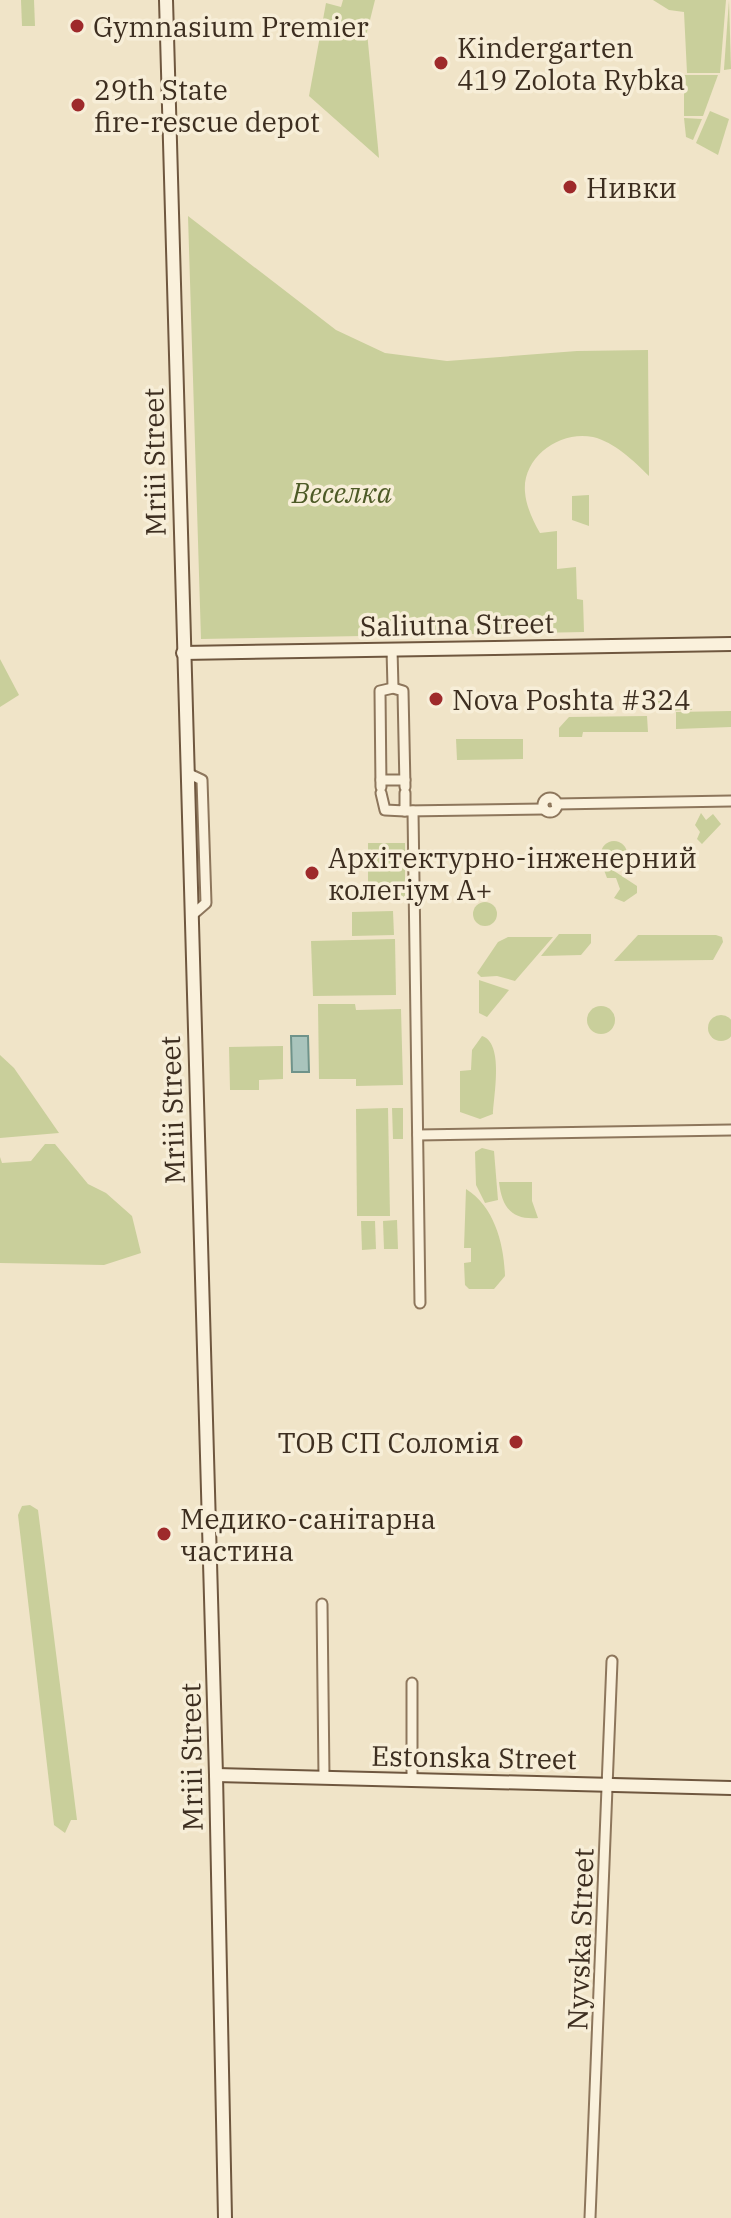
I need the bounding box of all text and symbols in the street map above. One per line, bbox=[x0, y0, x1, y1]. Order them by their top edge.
place label: Gymnasium Premier bbox=[93, 8, 369, 45]
marker: Gymnasium Premier bbox=[68, 17, 86, 35]
place label: Kindergarten 419 Zolota Rybka bbox=[457, 29, 685, 98]
marker: Kindergarten 419 Zolota Rybka bbox=[432, 54, 450, 72]
place label: 29th State fire-rescue depot bbox=[94, 71, 320, 140]
marker: 29th State fire-rescue depot bbox=[69, 96, 87, 114]
place label: Нивки bbox=[586, 169, 677, 206]
marker: Нивки bbox=[561, 178, 579, 196]
street label: Mriii Street bbox=[134, 387, 174, 537]
park label: Веселка bbox=[291, 474, 392, 511]
street label: Saliutna Street bbox=[359, 604, 555, 644]
place label: Nova Poshta #324 bbox=[452, 681, 691, 718]
marker: Nova Poshta #324 bbox=[427, 690, 445, 708]
place label: Архітектурно-інженерний колегіум А+ bbox=[328, 839, 697, 908]
marker: Архітектурно-інженерний колегіум А+ bbox=[303, 864, 321, 882]
street label: Mriii Street bbox=[151, 1035, 193, 1185]
place label: ТОВ СП Соломія bbox=[277, 1424, 500, 1461]
marker: ТОВ СП Соломія bbox=[507, 1433, 525, 1451]
place label: Медико-санітарна частина bbox=[180, 1500, 436, 1569]
marker: Медико-санітарна частина bbox=[155, 1525, 173, 1543]
street label: Mriii Street bbox=[171, 1682, 211, 1832]
street label: Estonska Street bbox=[371, 1737, 577, 1777]
street label: Nyvska Street bbox=[558, 1847, 602, 2031]

